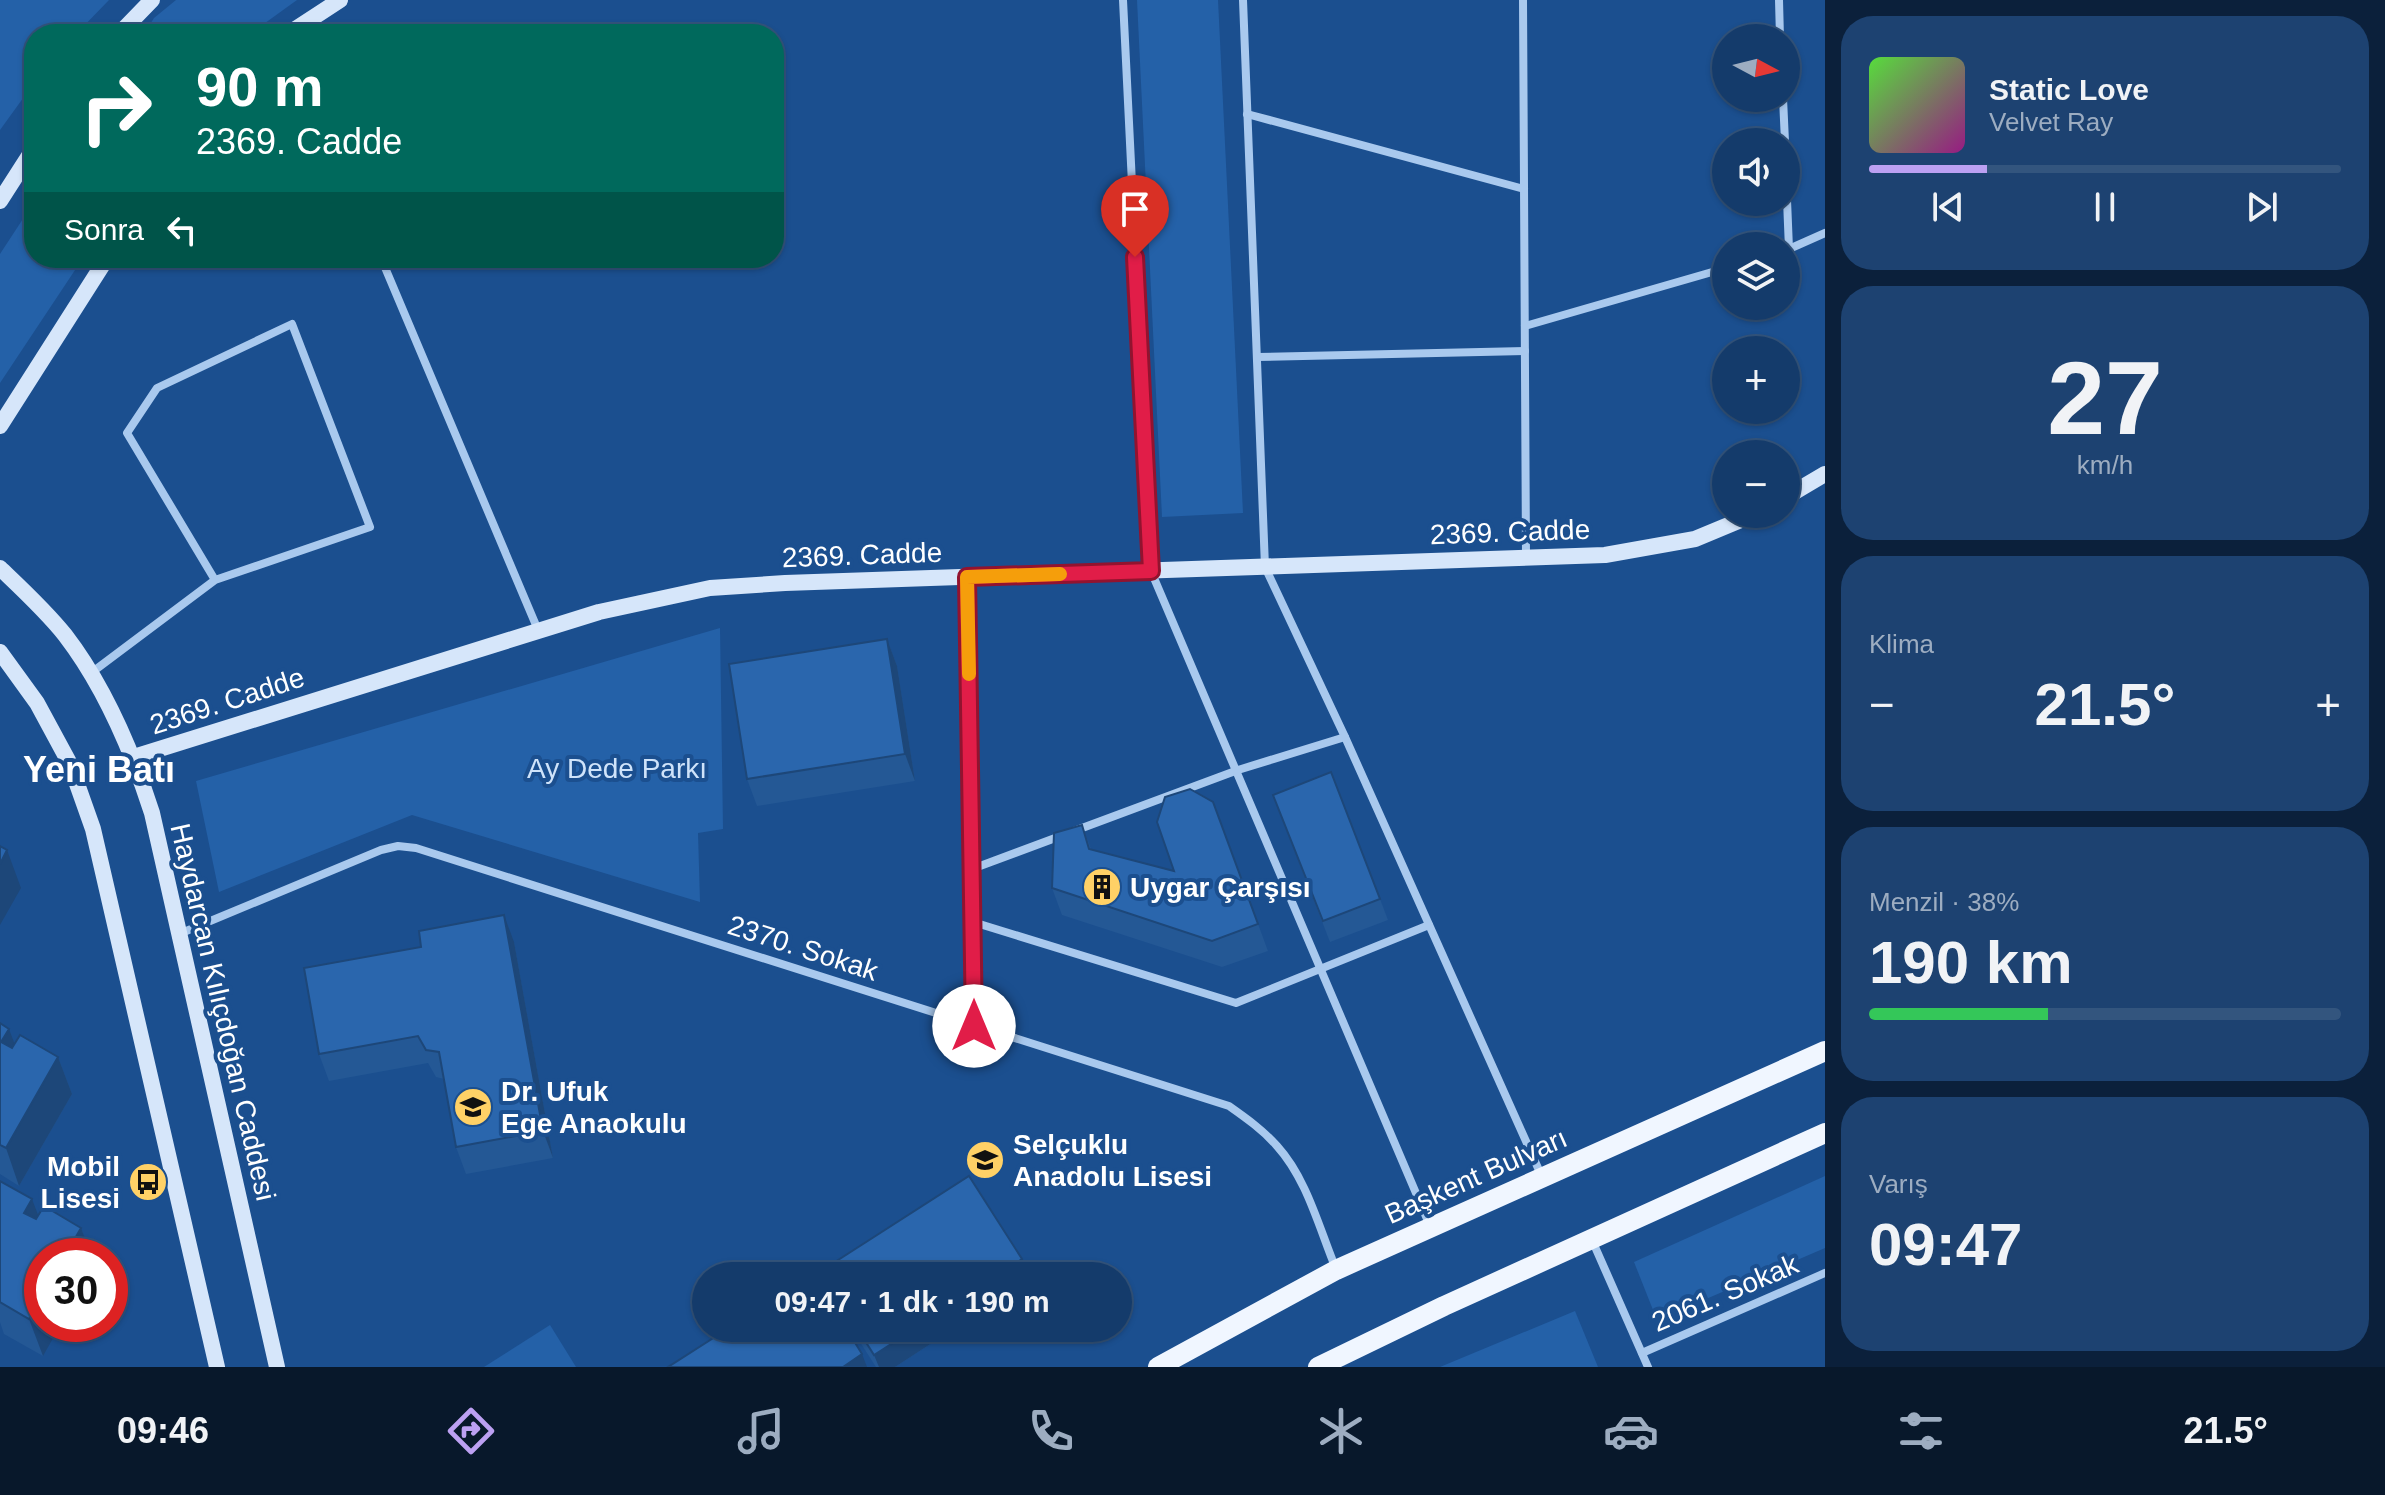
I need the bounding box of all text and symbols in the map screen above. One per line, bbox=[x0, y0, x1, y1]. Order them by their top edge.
north arrow bbox=[1712, 24, 1800, 112]
map controls bbox=[1712, 24, 1800, 528]
text: 90 m bbox=[196, 55, 324, 118]
icon: right bbox=[64, 56, 168, 160]
text: Static Love bbox=[1989, 73, 2149, 106]
text: Velvet Ray bbox=[1989, 107, 2113, 137]
text: 2369. Cadde bbox=[196, 121, 402, 162]
button: sound bbox=[1712, 128, 1800, 216]
pin bbox=[1101, 175, 1169, 257]
icon: previous bbox=[1926, 185, 1970, 229]
icon: pause bbox=[2083, 185, 2127, 229]
icon: next bbox=[2240, 185, 2284, 229]
icon: arrive bbox=[1113, 187, 1157, 231]
icon: left bbox=[160, 208, 204, 252]
text: Sonra bbox=[64, 213, 144, 246]
button: layers bbox=[1712, 232, 1800, 320]
button: + bbox=[1712, 336, 1800, 424]
text: 27 bbox=[2047, 340, 2163, 456]
button: − bbox=[1712, 440, 1800, 528]
text: km/h bbox=[2077, 450, 2133, 480]
street label: 2369. Cadde bbox=[1429, 514, 1591, 550]
street label: 2369. Cadde bbox=[781, 537, 943, 573]
text: Klima bbox=[1869, 629, 1934, 659]
street label: 2369. Cadde bbox=[146, 661, 308, 741]
text: 21.5° bbox=[2035, 671, 2175, 738]
text: − bbox=[1869, 680, 1895, 729]
text: + bbox=[2315, 680, 2341, 729]
district label: Yeni Batı bbox=[23, 749, 175, 790]
park label: Ay Dede Parkı bbox=[527, 753, 707, 784]
street label: Haydarcan Kılıçdoğan Caddesi bbox=[164, 820, 282, 1204]
building icon: Uygar Çarşısı bbox=[1081, 866, 1123, 908]
place label: Uygar Çarşısı bbox=[1130, 872, 1311, 903]
text: Menzil · 38% bbox=[1869, 887, 2019, 917]
street label: 2370. Sokak bbox=[724, 909, 883, 987]
text: 190 km bbox=[1869, 929, 2073, 996]
position arrow bbox=[932, 984, 1016, 1068]
place label: Dr. Ufuk Ege Anaokulu bbox=[501, 1076, 687, 1139]
school or university icon: Dr. Ufuk Ege Anaokulu bbox=[452, 1086, 494, 1128]
street label: Başkent Bulvarı bbox=[1380, 1122, 1572, 1230]
place label: Selçuklu Anadolu Lisesi bbox=[1013, 1129, 1212, 1192]
school or university icon: Selçuklu Anadolu Lisesi bbox=[964, 1139, 1006, 1181]
place label: Mobil Lisesi bbox=[41, 1151, 120, 1214]
bus stop icon: Mobil Lisesi bbox=[127, 1161, 169, 1203]
text: Varış bbox=[1869, 1169, 1928, 1199]
text: 09:47 bbox=[1869, 1211, 2022, 1278]
speed limit sign: 30 bbox=[24, 1238, 128, 1342]
street label: 2061. Sokak bbox=[1647, 1248, 1804, 1338]
text: 09:47 · 1 dk · 190 m bbox=[774, 1285, 1050, 1318]
icon: directions bbox=[443, 1403, 499, 1459]
icon: music bbox=[733, 1403, 789, 1459]
icon: phone bbox=[1023, 1403, 1079, 1459]
icon: climate bbox=[1313, 1403, 1369, 1459]
icon: car bbox=[1603, 1403, 1659, 1459]
icon: filters bbox=[1893, 1403, 1949, 1459]
text: 09:46 bbox=[117, 1410, 209, 1451]
text: 21.5° bbox=[2183, 1410, 2268, 1451]

